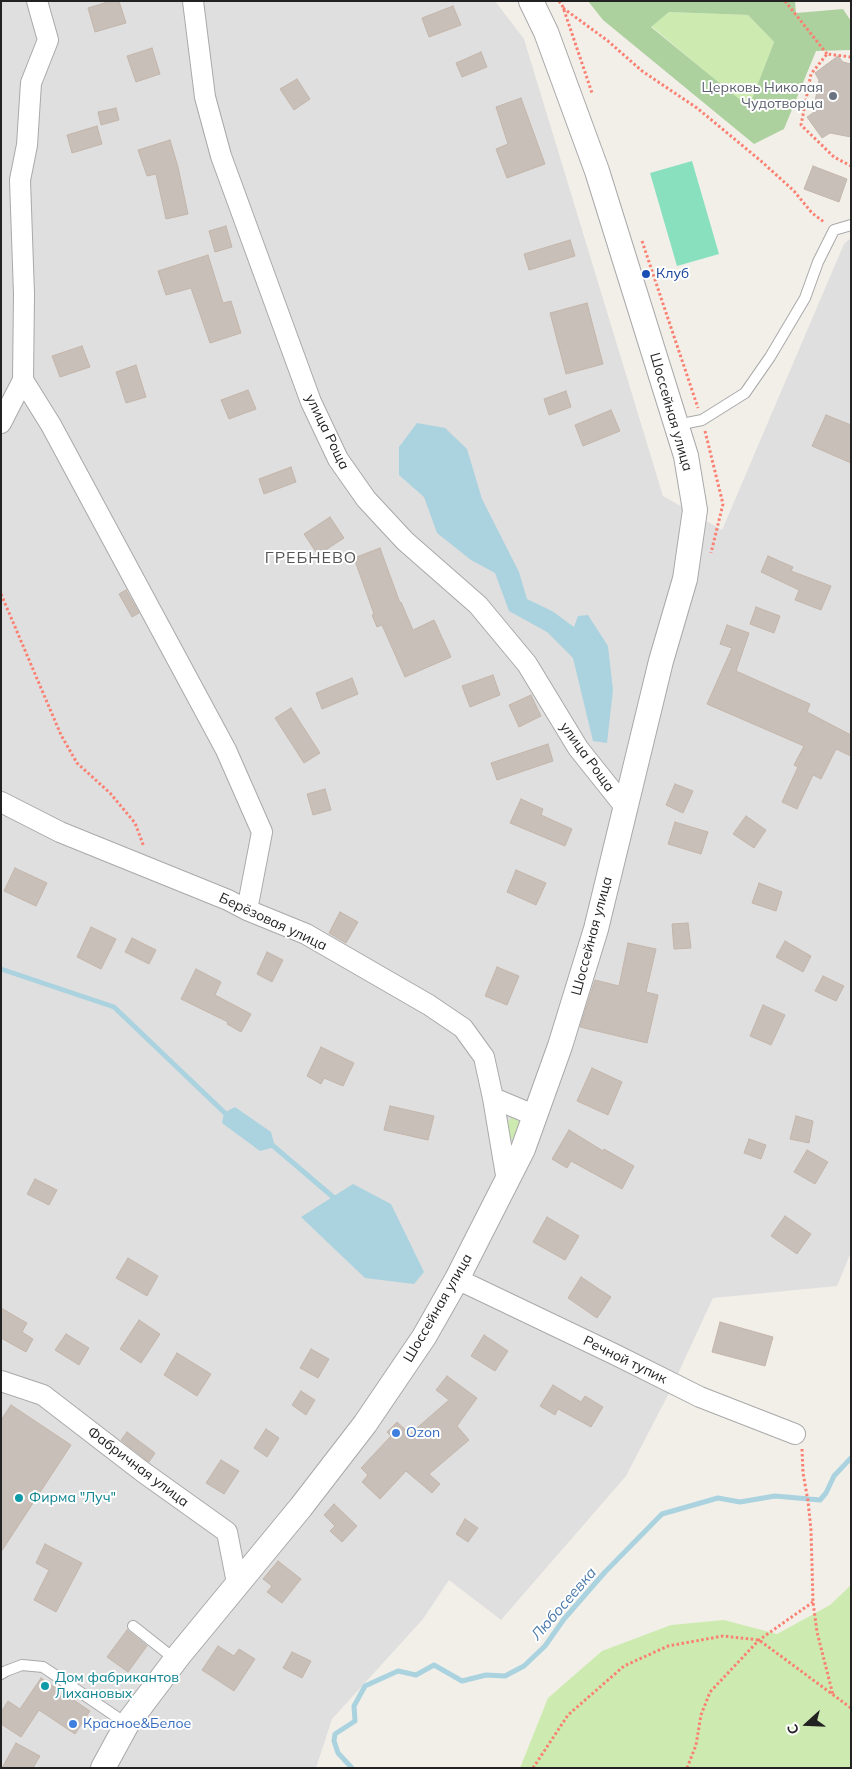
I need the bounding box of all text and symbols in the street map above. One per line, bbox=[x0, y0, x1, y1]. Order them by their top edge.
place label: Церковь Николая Чудотворца bbox=[702, 80, 823, 112]
marker: Церковь Николая Чудотворца bbox=[827, 90, 839, 102]
place label: Клуб bbox=[656, 266, 689, 282]
marker: Клуб bbox=[640, 268, 652, 280]
street label: Шоссейная улица bbox=[646, 351, 696, 473]
street label: улица Роща bbox=[302, 392, 352, 472]
district label: ГРЕБНЕВО bbox=[264, 548, 358, 568]
street label: улица Роща bbox=[556, 719, 618, 795]
street label: Шоссейная улица bbox=[568, 875, 616, 997]
street label: Берёзовая улица bbox=[216, 890, 330, 954]
street label: Шоссейная улица bbox=[400, 1251, 476, 1365]
street label: Речной тупик bbox=[580, 1332, 670, 1388]
street label: Фабричная улица bbox=[84, 1423, 192, 1511]
place label: Ozon bbox=[406, 1425, 440, 1441]
marker: Ozon bbox=[390, 1427, 402, 1439]
place label: Фирма "Луч" bbox=[29, 1490, 116, 1506]
marker: Фирма "Луч" bbox=[13, 1492, 25, 1504]
water label: Любосеевка bbox=[528, 1564, 600, 1644]
place label: Дом фабрикантов Лихановых bbox=[55, 1670, 179, 1702]
marker: Дом фабрикантов Лихановых bbox=[39, 1680, 51, 1692]
north arrow bbox=[782, 1699, 832, 1749]
place label: Красное&Белое bbox=[83, 1716, 191, 1732]
marker: Красное&Белое bbox=[67, 1718, 79, 1730]
text: С bbox=[783, 1722, 803, 1737]

